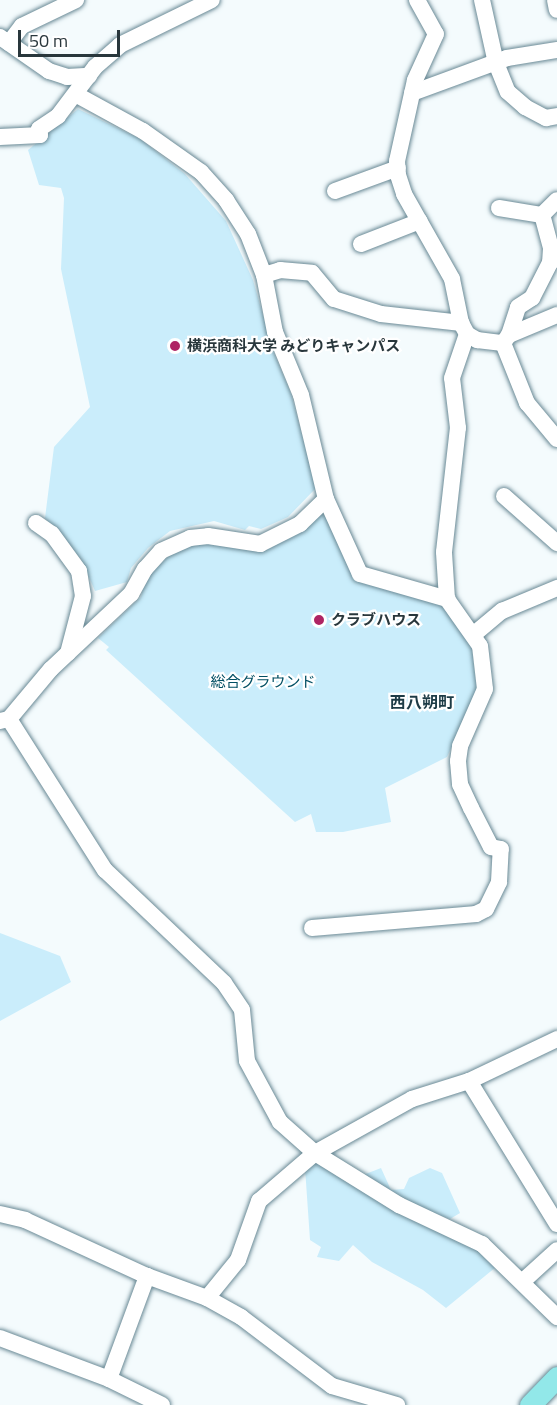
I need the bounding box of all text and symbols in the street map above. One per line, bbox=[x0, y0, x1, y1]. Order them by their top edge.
scale bar bbox=[21, 18, 123, 56]
text: 50 m bbox=[29, 27, 68, 54]
place label: 横浜商科大学 みどりキャンパス bbox=[187, 337, 400, 355]
marker: 横浜商科大学 みどりキャンパス bbox=[168, 339, 182, 353]
place label: クラブハウス bbox=[331, 611, 421, 629]
marker: クラブハウス bbox=[312, 613, 326, 627]
park label: 総合グラウンド bbox=[211, 673, 315, 691]
district label: 西八朔町 bbox=[390, 692, 454, 712]

